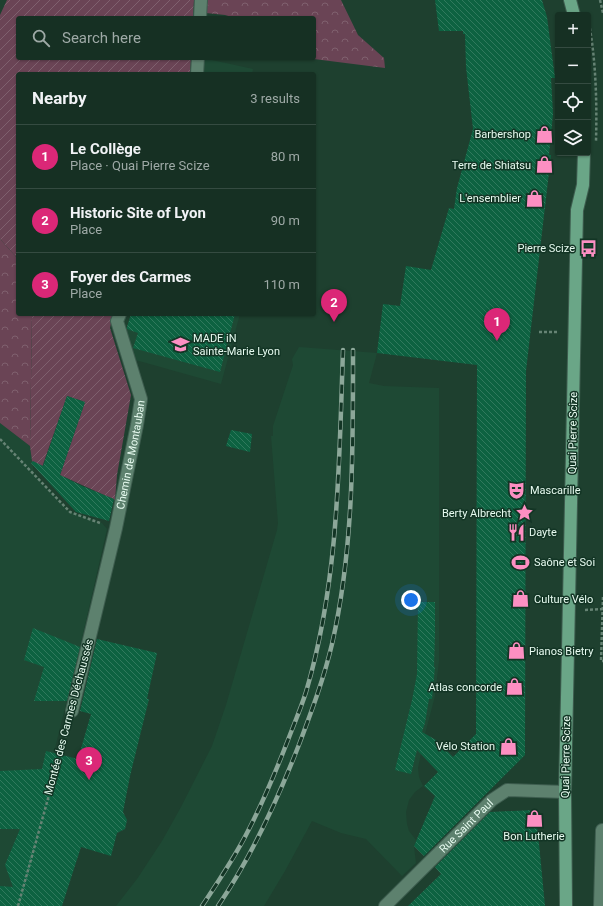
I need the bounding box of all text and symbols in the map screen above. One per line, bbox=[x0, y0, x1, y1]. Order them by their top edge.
map controls bbox=[555, 12, 591, 156]
button: + bbox=[555, 12, 591, 48]
search box bbox=[16, 16, 316, 60]
icon: search bbox=[30, 27, 52, 49]
text: Search here bbox=[62, 29, 141, 47]
button: − bbox=[555, 48, 591, 84]
button: locate bbox=[555, 84, 591, 120]
text: Nearby bbox=[32, 88, 87, 108]
text: 3 results bbox=[250, 91, 300, 106]
button: layers bbox=[555, 120, 591, 156]
shop icon: Barbershop bbox=[534, 124, 554, 144]
place label: Barbershop bbox=[475, 128, 531, 141]
text: Le Collège bbox=[70, 140, 141, 158]
text: 1 bbox=[41, 149, 49, 164]
text: 80 m bbox=[271, 149, 300, 164]
shop icon: Terre de Shiatsu bbox=[534, 155, 554, 175]
text: Place · Quai Pierre Scize bbox=[70, 158, 210, 173]
place label: Terre de Shiatsu bbox=[452, 159, 531, 172]
shop icon: L'ensemblier bbox=[524, 188, 544, 208]
place label: L'ensemblier bbox=[459, 192, 521, 205]
text: Historic Site of Lyon bbox=[70, 204, 206, 222]
text: 2 bbox=[41, 213, 49, 228]
text: 90 m bbox=[271, 213, 300, 228]
text: Place bbox=[70, 222, 102, 237]
bus stop icon: Pierre Scize bbox=[578, 238, 598, 258]
place label: Pierre Scize bbox=[517, 242, 575, 255]
text: Foyer des Carmes bbox=[70, 268, 191, 286]
text: 3 bbox=[41, 277, 49, 292]
text: 110 m bbox=[263, 277, 300, 292]
text: Place bbox=[70, 286, 102, 301]
pin: 2 bbox=[321, 289, 347, 322]
pin: 1 bbox=[484, 308, 510, 341]
place label: MADE iN Sainte-Marie Lyon bbox=[193, 332, 280, 358]
school or university icon: MADE iN Sainte-Marie Lyon bbox=[170, 334, 190, 354]
street label: Quai Pierre Scize bbox=[566, 391, 580, 474]
street label: Chemin de Montauban bbox=[113, 399, 147, 510]
theatre icon: Mascarille bbox=[507, 480, 527, 500]
place label: Mascarille bbox=[530, 484, 581, 497]
place icon: Berty Albrecht bbox=[514, 503, 534, 523]
place label: Berty Albrecht bbox=[442, 507, 511, 520]
restaurant icon: Dayte bbox=[506, 522, 526, 542]
place label: Dayte bbox=[529, 526, 557, 539]
sports icon: Saône et Soi bbox=[511, 552, 531, 572]
place label: Saône et Soi bbox=[534, 556, 595, 569]
shop icon: Culture Vélo bbox=[511, 589, 531, 609]
your location bbox=[401, 590, 421, 610]
place label: Culture Vélo bbox=[534, 593, 593, 606]
street label: Montée des Carmes Déchaussés bbox=[42, 637, 96, 796]
shop icon: Pianos Bietry bbox=[506, 641, 526, 661]
place label: Pianos Bietry bbox=[529, 645, 594, 658]
shop icon: Atlas concorde bbox=[505, 677, 525, 697]
place label: Atlas concorde bbox=[428, 681, 502, 694]
street label: Quai Pierre Scize bbox=[559, 715, 573, 798]
shop icon: Vélo Station bbox=[498, 736, 518, 756]
place label: Vélo Station bbox=[436, 740, 495, 753]
pin: 3 bbox=[76, 747, 102, 780]
street label: Rue Saint Paul bbox=[436, 796, 496, 855]
shop icon: Bon Lutherie bbox=[524, 808, 544, 828]
place label: Bon Lutherie bbox=[503, 830, 565, 843]

